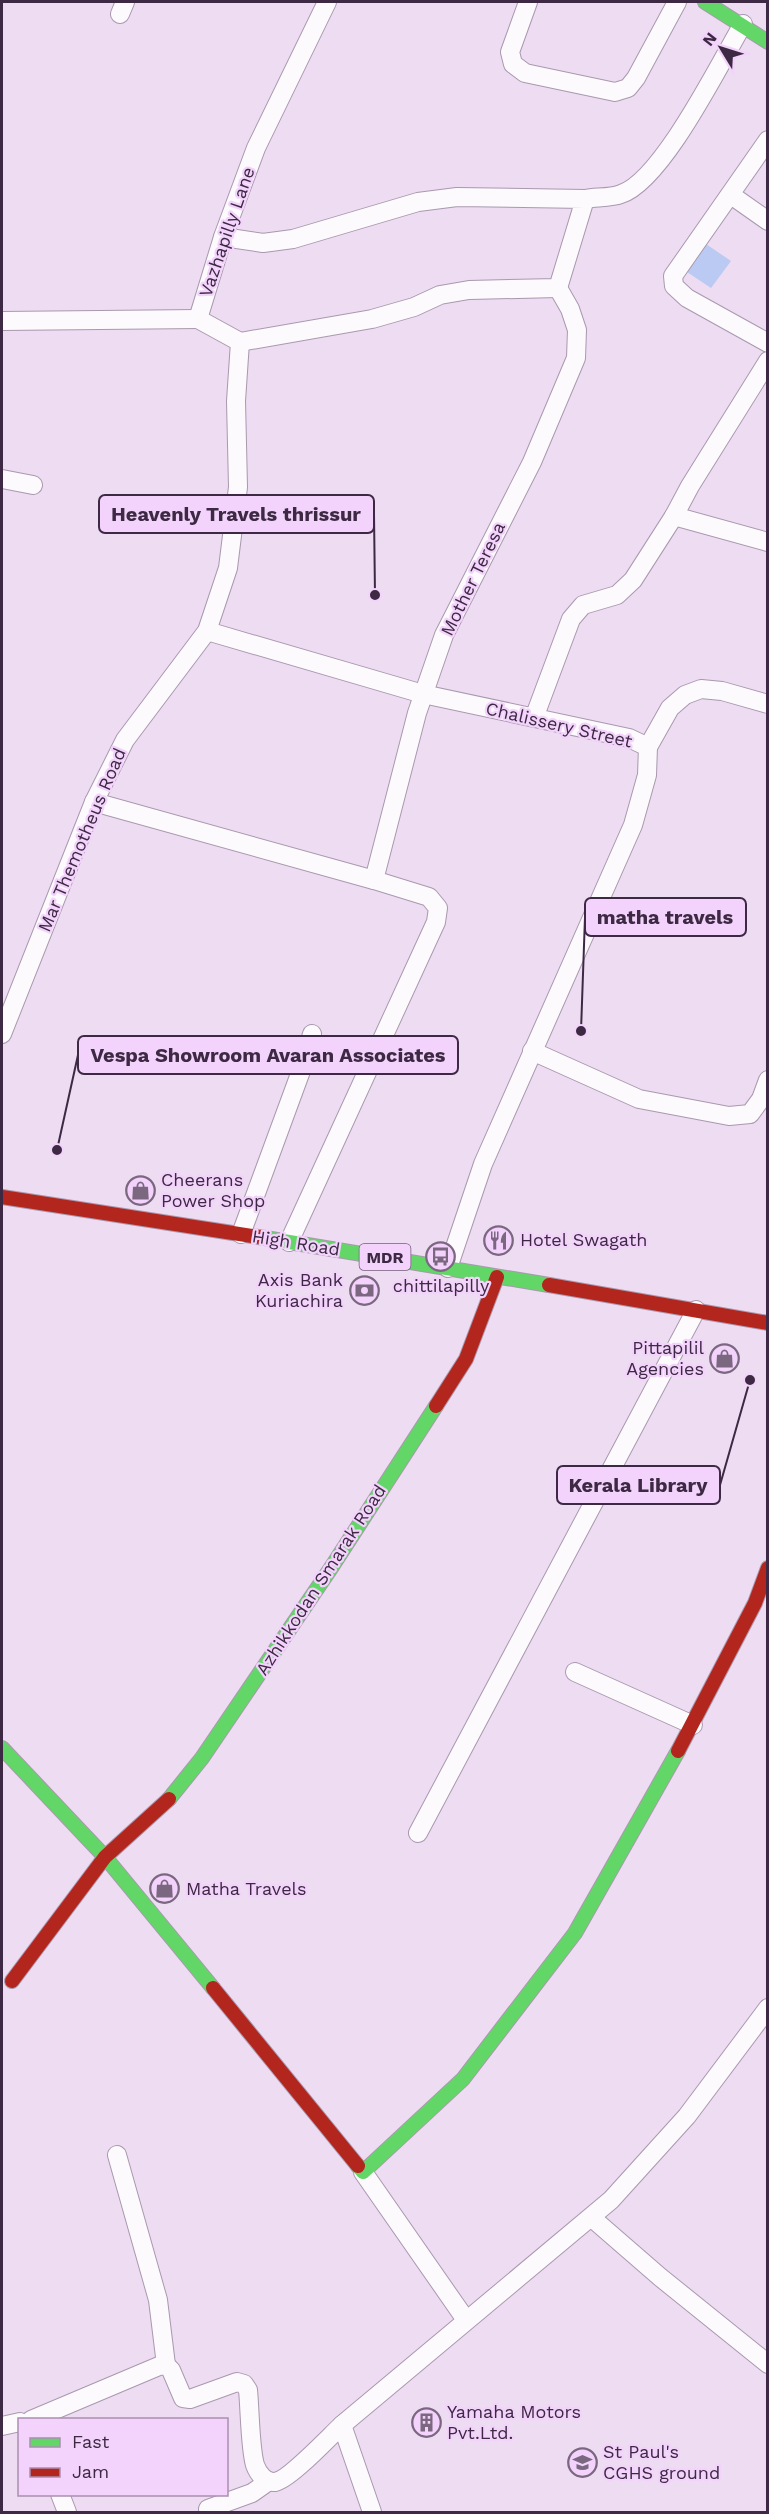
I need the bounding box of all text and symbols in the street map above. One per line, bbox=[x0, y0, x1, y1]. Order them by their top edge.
north arrow bbox=[691, 18, 751, 78]
text: N bbox=[698, 29, 721, 50]
street label: Vazhapilly Lane bbox=[194, 164, 259, 299]
callout: Heavenly Travels thrissur bbox=[99, 495, 374, 533]
text: Heavenly Travels thrissur bbox=[111, 502, 361, 526]
street label: Mother Teresa bbox=[436, 518, 509, 639]
street label: Chalissery Street bbox=[484, 697, 635, 752]
street label: Mar Themotheus Road bbox=[33, 745, 130, 935]
callout: matha travels bbox=[585, 898, 746, 936]
text: matha travels bbox=[597, 905, 734, 929]
callout: Vespa Showroom Avaran Associates bbox=[78, 1036, 458, 1074]
text: Vespa Showroom Avaran Associates bbox=[91, 1043, 446, 1067]
place label: Cheerans Power Shop bbox=[161, 1169, 265, 1211]
shop icon: Cheerans Power Shop bbox=[124, 1174, 156, 1206]
restaurant icon: Hotel Swagath bbox=[483, 1224, 515, 1256]
street label: High Road bbox=[251, 1225, 342, 1260]
place label: Hotel Swagath bbox=[520, 1229, 647, 1250]
bus stop icon: chittilapilly bbox=[425, 1241, 457, 1273]
road number: MDR bbox=[360, 1244, 410, 1270]
place label: Axis Bank Kuriachira bbox=[255, 1269, 343, 1311]
bank icon: Axis Bank Kuriachira bbox=[348, 1274, 380, 1306]
place label: chittilapilly bbox=[393, 1275, 490, 1296]
place label: Pittapilil Agencies bbox=[626, 1337, 704, 1379]
shop icon: Pittapilil Agencies bbox=[709, 1342, 741, 1374]
callout: Kerala Library bbox=[557, 1466, 720, 1504]
text: Kerala Library bbox=[569, 1473, 708, 1497]
street label: Azhikkodan Smarak Road bbox=[251, 1480, 390, 1679]
shop icon: Matha Travels bbox=[149, 1873, 181, 1905]
place label: Matha Travels bbox=[186, 1878, 307, 1899]
place label: Yamaha Motors Pvt.Ltd. bbox=[447, 2401, 581, 2443]
building icon: Yamaha Motors Pvt.Ltd. bbox=[410, 2406, 442, 2438]
legend bbox=[18, 2418, 228, 2496]
text: Fast bbox=[72, 2431, 110, 2452]
place label: St Paul's CGHS ground bbox=[603, 2441, 720, 2483]
school or university icon: St Paul's CGHS ground bbox=[566, 2446, 598, 2478]
text: Jam bbox=[72, 2461, 109, 2482]

